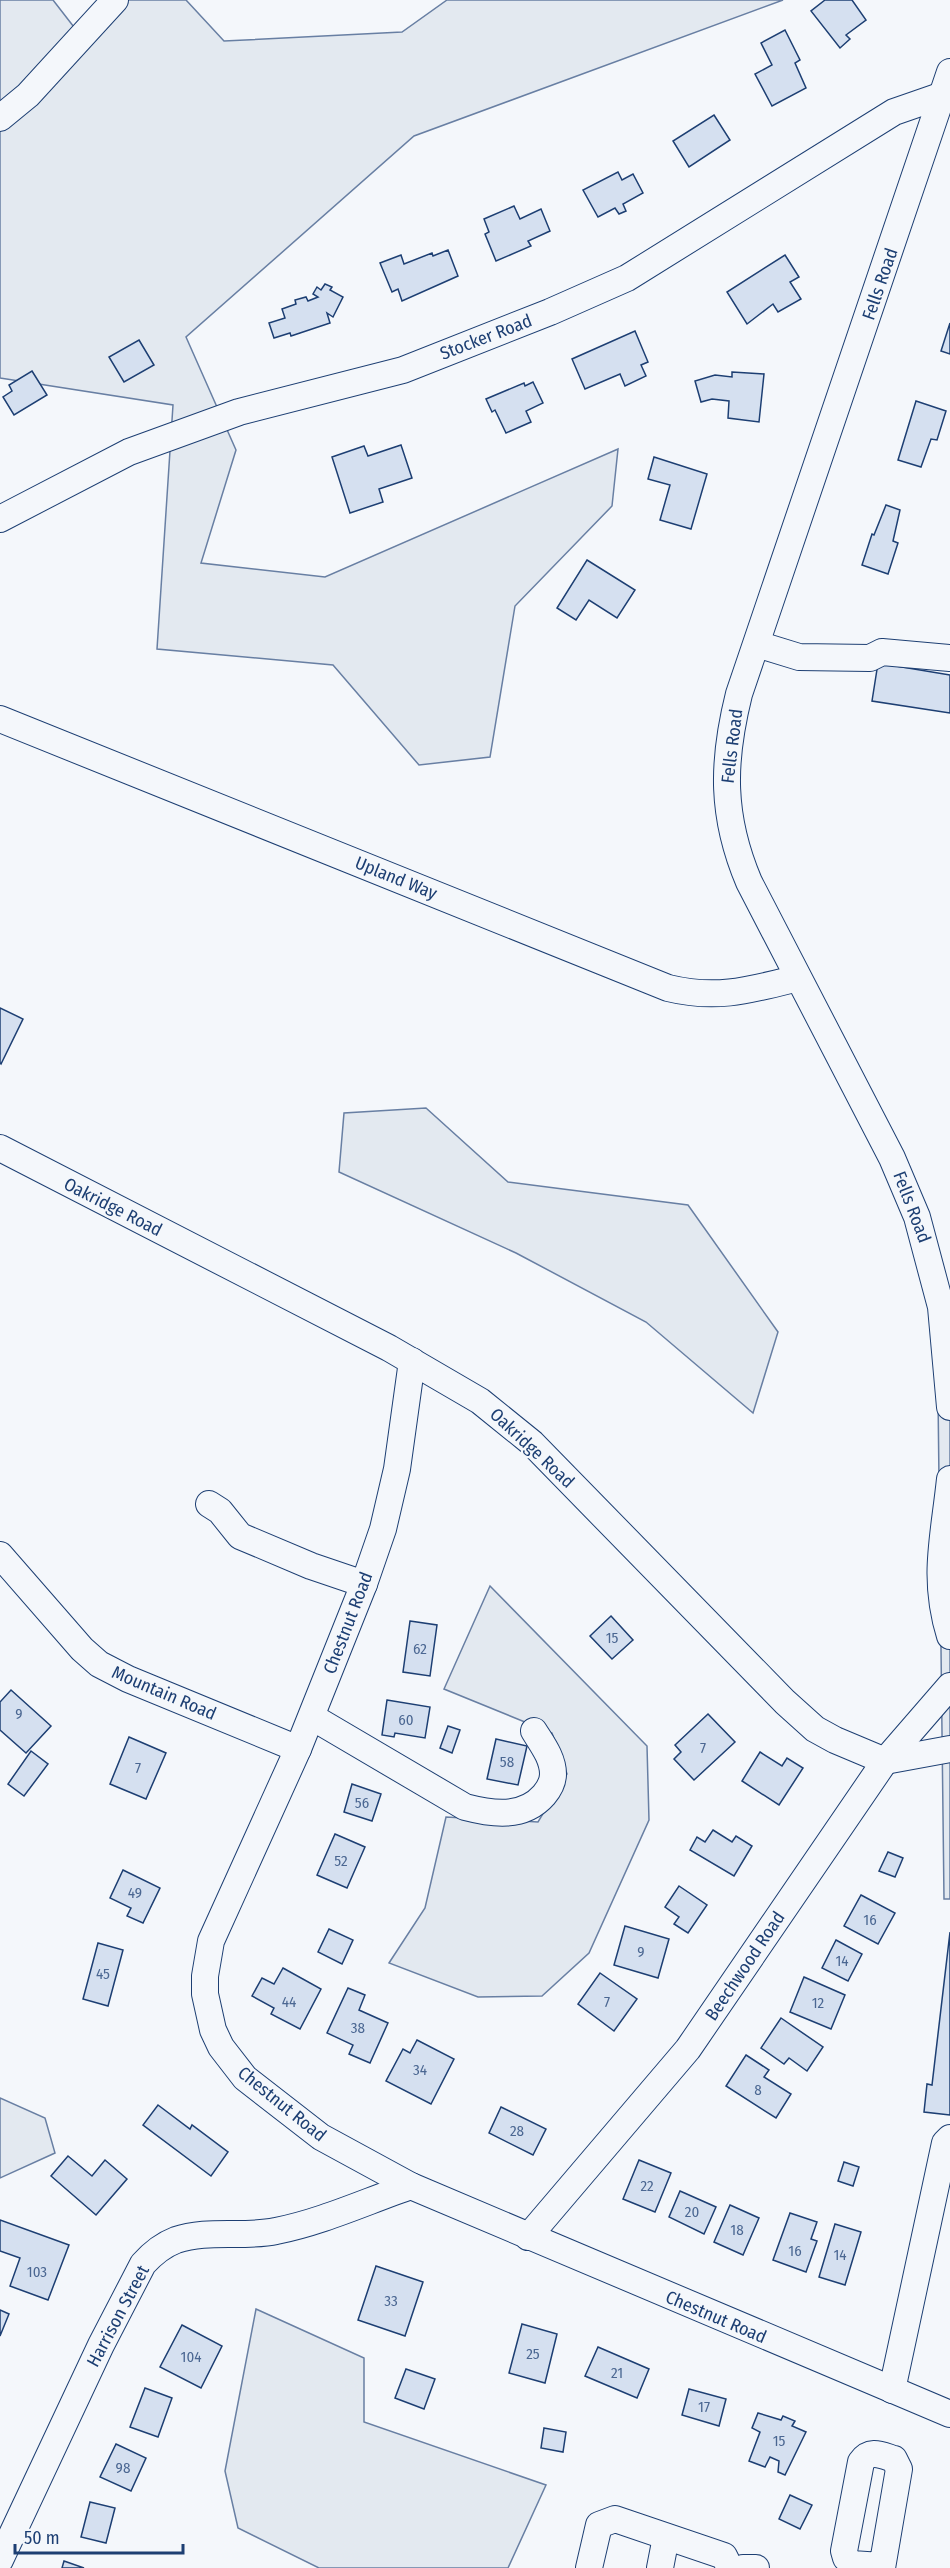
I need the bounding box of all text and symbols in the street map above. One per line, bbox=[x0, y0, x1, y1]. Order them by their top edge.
street label: Fells Road bbox=[857, 245, 903, 323]
street label: Stocker Road bbox=[437, 309, 535, 365]
street label: Fells Road bbox=[717, 707, 747, 785]
street label: Upland Way bbox=[352, 852, 440, 904]
street label: Fells Road bbox=[888, 1168, 936, 1246]
street label: Oakridge Road bbox=[60, 1173, 166, 1241]
street label: Oakridge Road bbox=[485, 1403, 579, 1493]
street label: Chestnut Road bbox=[319, 1569, 377, 1677]
house number: 15 bbox=[606, 1629, 618, 1647]
house number: 62 bbox=[413, 1640, 427, 1658]
street label: Mountain Road bbox=[108, 1661, 220, 1725]
house number: 9 bbox=[15, 1705, 23, 1723]
house number: 60 bbox=[398, 1711, 414, 1729]
house number: 7 bbox=[700, 1739, 706, 1757]
house number: 58 bbox=[500, 1753, 514, 1771]
house number: 7 bbox=[135, 1759, 141, 1777]
house number: 56 bbox=[355, 1794, 369, 1812]
house number: 52 bbox=[334, 1852, 348, 1870]
house number: 49 bbox=[128, 1884, 142, 1902]
street label: Beechwood Road bbox=[700, 1907, 790, 2025]
house number: 16 bbox=[863, 1911, 877, 1929]
house number: 9 bbox=[637, 1943, 645, 1961]
house number: 14 bbox=[835, 1952, 849, 1970]
house number: 45 bbox=[96, 1965, 110, 1983]
house number: 44 bbox=[282, 1993, 296, 2011]
house number: 7 bbox=[604, 1993, 610, 2011]
house number: 12 bbox=[812, 1994, 825, 2012]
house number: 38 bbox=[351, 2019, 365, 2037]
house number: 34 bbox=[413, 2061, 427, 2079]
street label: Chestnut Road bbox=[233, 2062, 331, 2146]
house number: 8 bbox=[754, 2081, 762, 2099]
house number: 28 bbox=[510, 2122, 524, 2140]
house number: 22 bbox=[640, 2177, 654, 2195]
house number: 20 bbox=[685, 2203, 699, 2221]
house number: 18 bbox=[730, 2221, 744, 2239]
house number: 16 bbox=[788, 2242, 802, 2260]
house number: 14 bbox=[833, 2246, 847, 2264]
street label: Harrison Street bbox=[82, 2261, 154, 2371]
house number: 103 bbox=[27, 2263, 47, 2281]
street label: Chestnut Road bbox=[662, 2286, 770, 2348]
house number: 33 bbox=[384, 2292, 398, 2310]
house number: 25 bbox=[526, 2345, 540, 2363]
house number: 104 bbox=[181, 2348, 201, 2366]
house number: 21 bbox=[611, 2364, 623, 2382]
house number: 17 bbox=[698, 2398, 710, 2416]
house number: 15 bbox=[773, 2432, 785, 2450]
house number: 98 bbox=[116, 2459, 130, 2477]
scale bar bbox=[15, 2517, 183, 2555]
text: 50 m bbox=[24, 2527, 60, 2549]

